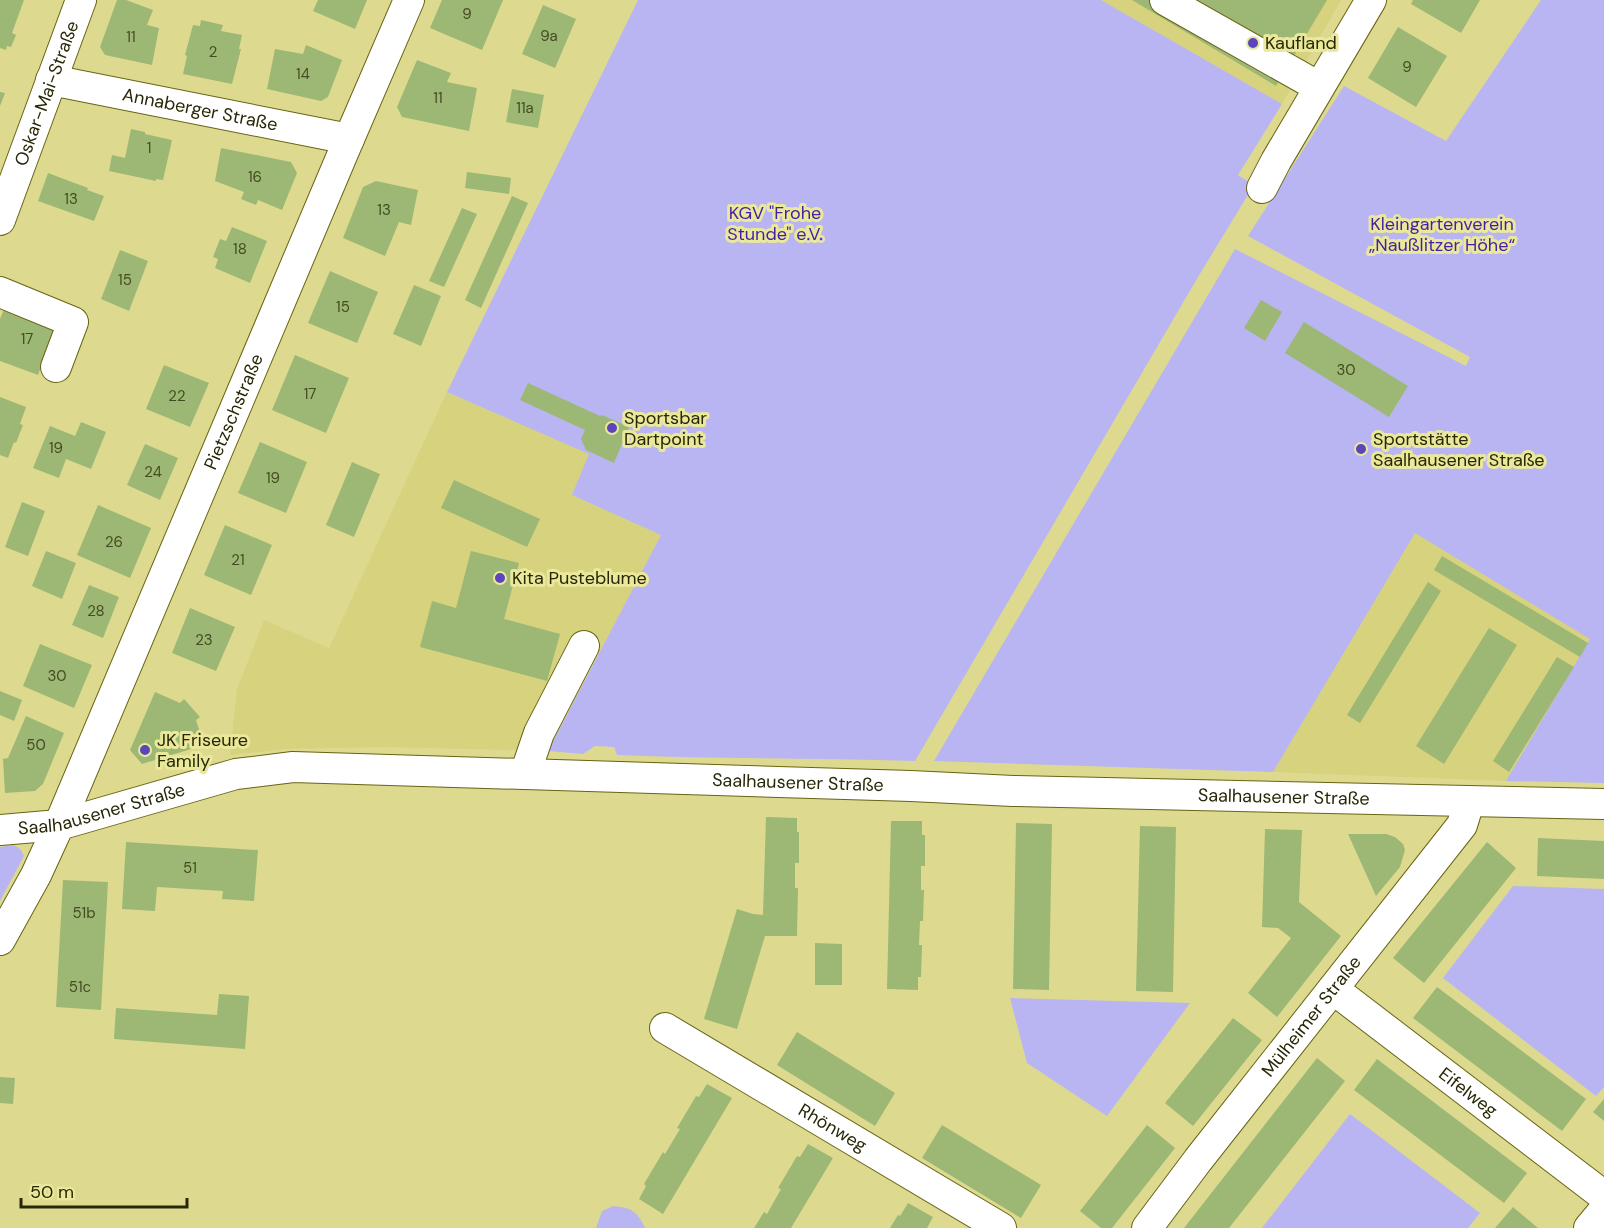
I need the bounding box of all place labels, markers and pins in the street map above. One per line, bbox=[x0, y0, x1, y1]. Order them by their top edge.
place label: Kaufland bbox=[1265, 31, 1337, 55]
marker: Kaufland bbox=[1246, 36, 1260, 50]
place label: Sportsbar Dartpoint bbox=[624, 406, 707, 451]
marker: Sportsbar Dartpoint bbox=[605, 421, 619, 435]
place label: Sportstätte Saalhausener Straße bbox=[1373, 427, 1545, 472]
marker: Sportstätte Saalhausener Straße bbox=[1354, 442, 1368, 456]
place label: Kita Pusteblume bbox=[512, 566, 647, 590]
marker: Kita Pusteblume bbox=[493, 571, 507, 585]
place label: JK Friseure Family bbox=[157, 728, 248, 773]
marker: JK Friseure Family bbox=[138, 743, 152, 757]

